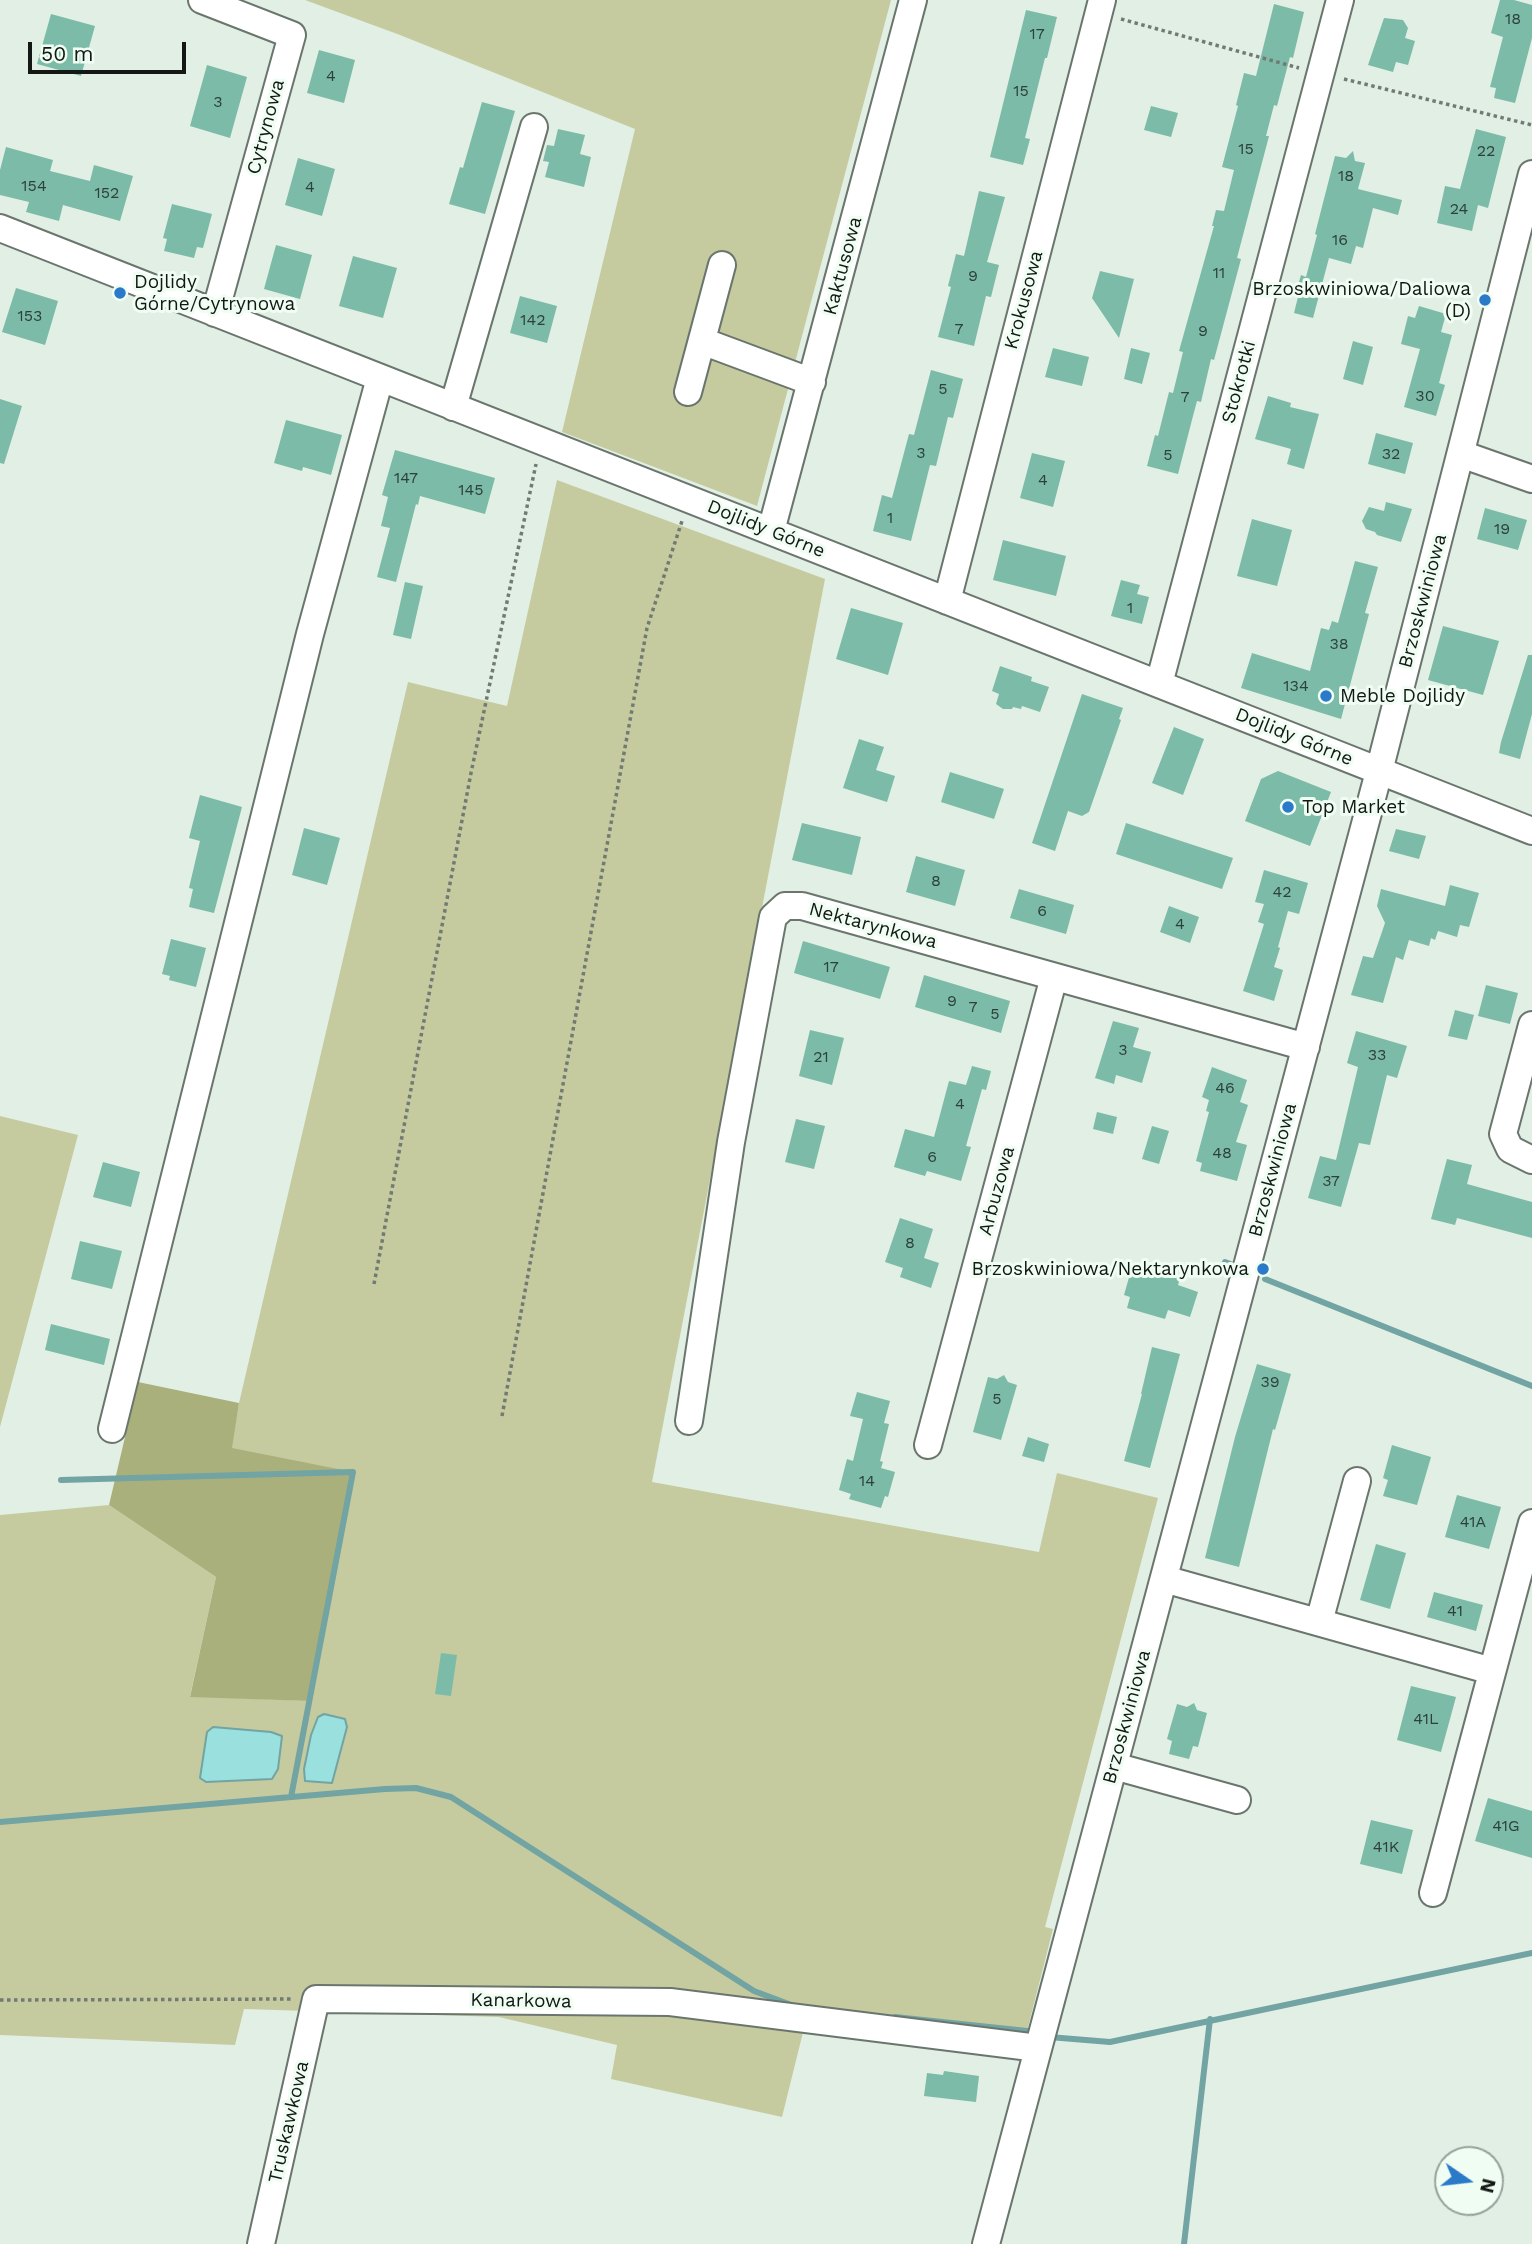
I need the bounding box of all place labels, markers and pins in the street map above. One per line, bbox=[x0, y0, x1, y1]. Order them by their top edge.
place label: Dojlidy Górne/Cytrynowa bbox=[134, 271, 295, 315]
place label: Brzoskwiniowa/Daliowa (D) bbox=[1252, 278, 1471, 322]
marker: Dojlidy Górne/Cytrynowa bbox=[112, 285, 128, 301]
marker: Brzoskwiniowa/Daliowa (D) bbox=[1477, 292, 1493, 308]
place label: Meble Dojlidy bbox=[1340, 685, 1465, 707]
marker: Meble Dojlidy bbox=[1318, 688, 1334, 704]
place label: Top Market bbox=[1302, 796, 1405, 818]
marker: Top Market bbox=[1280, 799, 1296, 815]
place label: Brzoskwiniowa/Nektarynkowa bbox=[972, 1258, 1249, 1280]
marker: Brzoskwiniowa/Nektarynkowa bbox=[1255, 1261, 1271, 1277]

